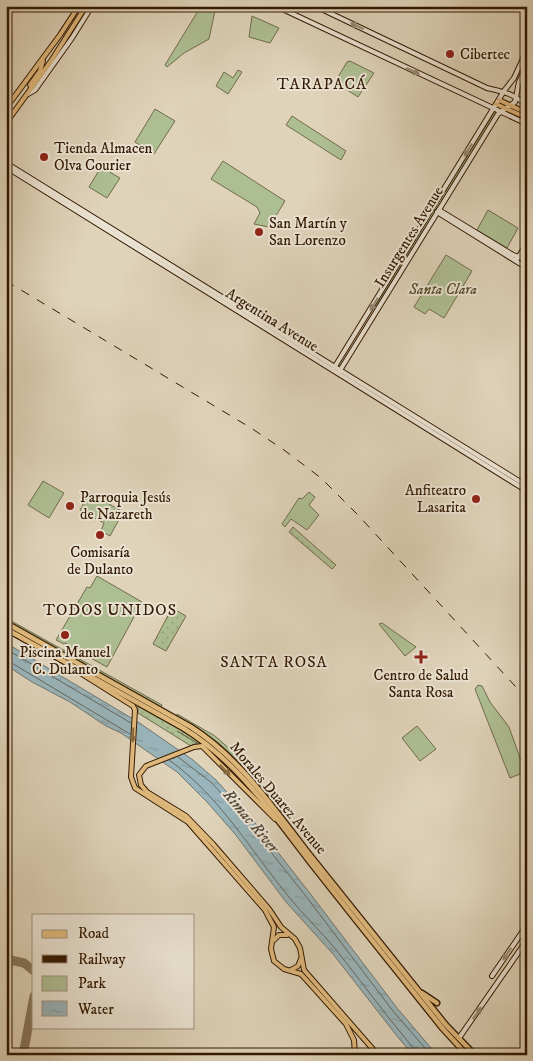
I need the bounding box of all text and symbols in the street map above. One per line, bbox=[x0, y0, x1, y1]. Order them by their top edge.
one-way arrow bbox=[350, 22, 364, 30]
place label: Cibertec bbox=[460, 45, 511, 64]
marker: Cibertec bbox=[444, 48, 456, 60]
one-way arrow bbox=[406, 67, 420, 75]
district label: TARAPACÁ bbox=[277, 74, 367, 94]
place label: Tienda Almacen Olva Courier bbox=[54, 139, 153, 175]
one-way arrow bbox=[464, 144, 473, 157]
marker: Tienda Almacen Olva Courier bbox=[38, 151, 50, 163]
street label: Insurgentes Avenue bbox=[370, 183, 448, 291]
place label: San Martín y San Lorenzo bbox=[269, 214, 348, 250]
marker: San Martín y San Lorenzo bbox=[253, 226, 265, 238]
park label: Santa Clara bbox=[408, 280, 477, 299]
street label: Argentina Avenue bbox=[222, 284, 322, 356]
one-way arrow bbox=[369, 297, 378, 310]
place label: Anfiteatro Lasarita bbox=[405, 481, 467, 517]
place label: Parroquia Jesús de Nazareth bbox=[80, 488, 171, 524]
marker: Anfiteatro Lasarita bbox=[470, 493, 482, 505]
marker: Parroquia Jesús de Nazareth bbox=[64, 500, 76, 512]
marker: Comisaría de Dulanto bbox=[94, 529, 106, 541]
place label: Comisaría de Dulanto bbox=[67, 543, 133, 579]
district label: TODOS UNIDOS bbox=[43, 600, 177, 620]
marker: Piscina Manuel C. Dulanto bbox=[59, 629, 71, 641]
place label: Piscina Manuel C. Dulanto bbox=[19, 643, 111, 679]
marker: Centro de Salud Santa Rosa bbox=[414, 650, 428, 664]
district label: SANTA ROSA bbox=[220, 652, 328, 672]
place label: Centro de Salud Santa Rosa bbox=[373, 666, 469, 702]
one-way arrow bbox=[129, 727, 137, 743]
street label: Morales Duarez Avenue bbox=[225, 738, 331, 858]
one-way arrow bbox=[219, 763, 231, 775]
water label: Rimac River bbox=[218, 784, 284, 858]
legend bbox=[32, 914, 195, 1028]
text: Road bbox=[78, 924, 110, 943]
one-way arrow bbox=[502, 947, 512, 961]
text: Railway bbox=[78, 950, 126, 969]
text: Park bbox=[78, 974, 107, 993]
text: Water bbox=[77, 1000, 114, 1019]
one-way arrow bbox=[472, 1006, 482, 1020]

